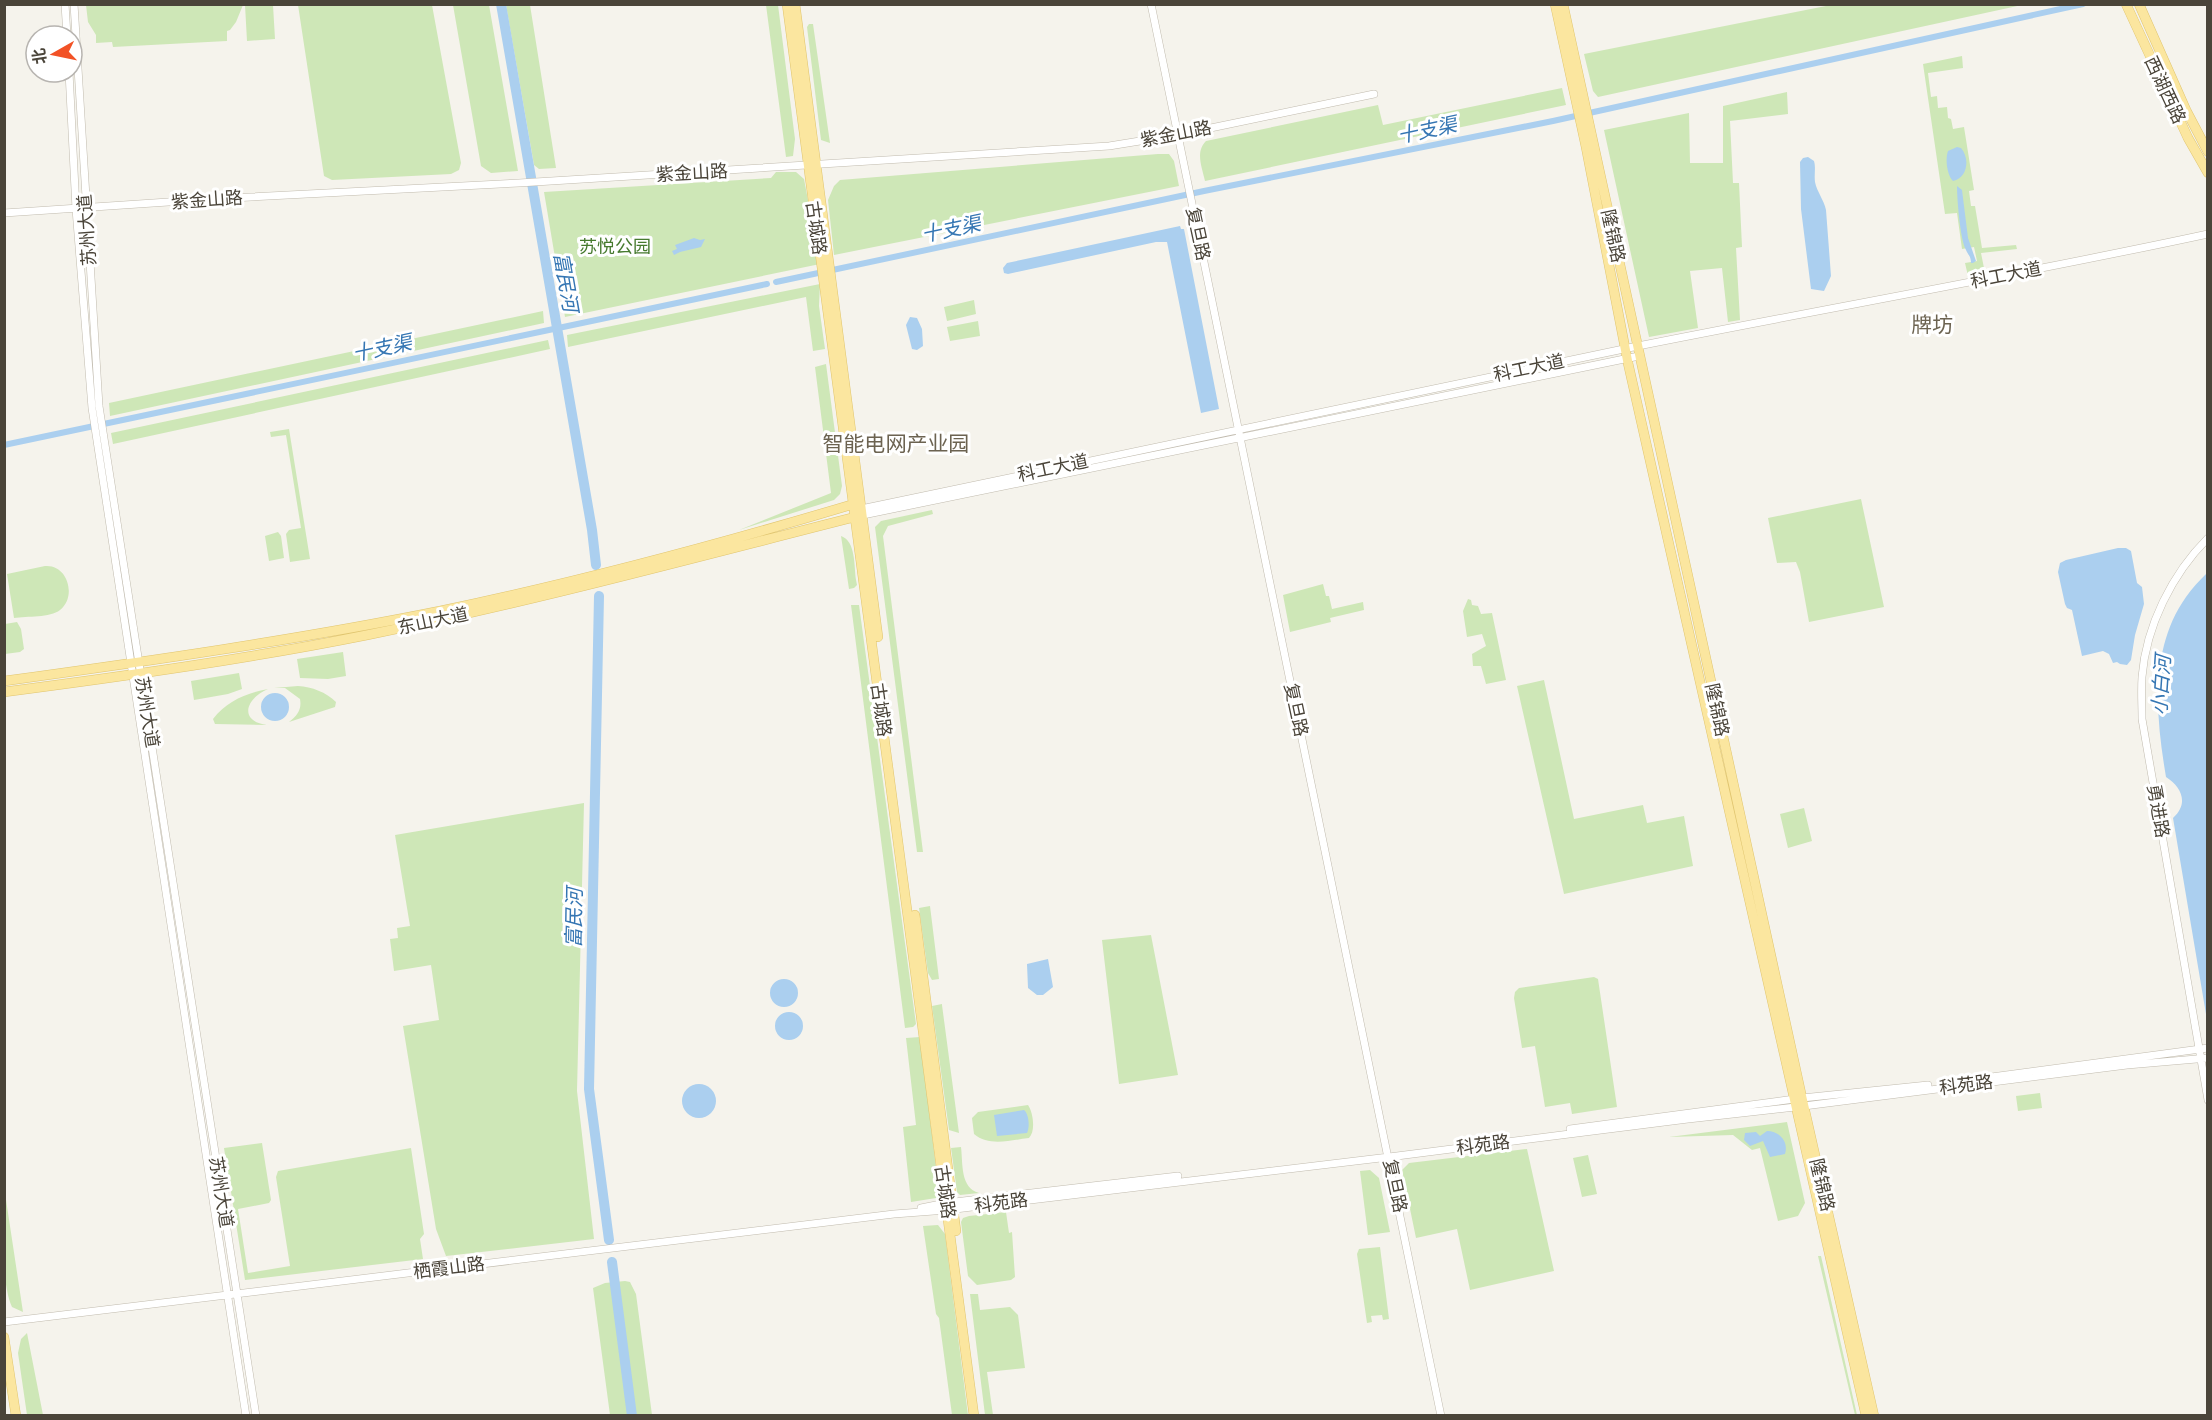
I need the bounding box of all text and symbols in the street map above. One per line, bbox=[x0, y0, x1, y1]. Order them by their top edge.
north arrow bbox=[24, 24, 84, 84]
text: 北 bbox=[28, 47, 52, 66]
street label: 西湖西路 bbox=[2139, 52, 2191, 128]
water label: 十支渠 bbox=[1395, 110, 1462, 150]
street label: 紫金山路 bbox=[1138, 115, 1214, 153]
street label: 紫金山路 bbox=[655, 159, 729, 187]
street label: 紫金山路 bbox=[170, 186, 244, 214]
street label: 苏州大道 bbox=[73, 193, 101, 267]
street label: 古城路 bbox=[800, 200, 832, 256]
street label: 复旦路 bbox=[1181, 205, 1215, 263]
street label: 隆锦路 bbox=[1596, 207, 1630, 265]
water label: 十支渠 bbox=[919, 209, 986, 249]
park label: 苏悦公园 bbox=[579, 235, 651, 259]
water label: 富民河 bbox=[547, 250, 585, 318]
street label: 科工大道 bbox=[1968, 256, 2044, 294]
district label: 牌坊 bbox=[1911, 311, 1953, 339]
water label: 十支渠 bbox=[350, 328, 417, 368]
street label: 科工大道 bbox=[1491, 349, 1567, 387]
district label: 智能电网产业园 bbox=[823, 430, 970, 458]
street label: 科工大道 bbox=[1015, 449, 1091, 487]
street label: 东山大道 bbox=[395, 602, 471, 640]
water label: 小白河 bbox=[2146, 650, 2177, 716]
street label: 苏州大道 bbox=[130, 675, 164, 749]
street label: 复旦路 bbox=[1279, 681, 1313, 739]
street label: 隆锦路 bbox=[1700, 681, 1734, 739]
street label: 古城路 bbox=[865, 682, 897, 738]
street label: 勇进路 bbox=[2141, 782, 2175, 840]
water label: 富民河 bbox=[560, 884, 589, 948]
street label: 科苑路 bbox=[1938, 1070, 1994, 1100]
street label: 科苑路 bbox=[1455, 1130, 1511, 1160]
street label: 苏州大道 bbox=[204, 1155, 238, 1229]
street label: 隆锦路 bbox=[1804, 1156, 1840, 1214]
street label: 复旦路 bbox=[1378, 1157, 1412, 1215]
street label: 古城路 bbox=[929, 1164, 961, 1220]
street label: 科苑路 bbox=[973, 1188, 1029, 1218]
street label: 栖霞山路 bbox=[412, 1252, 486, 1284]

